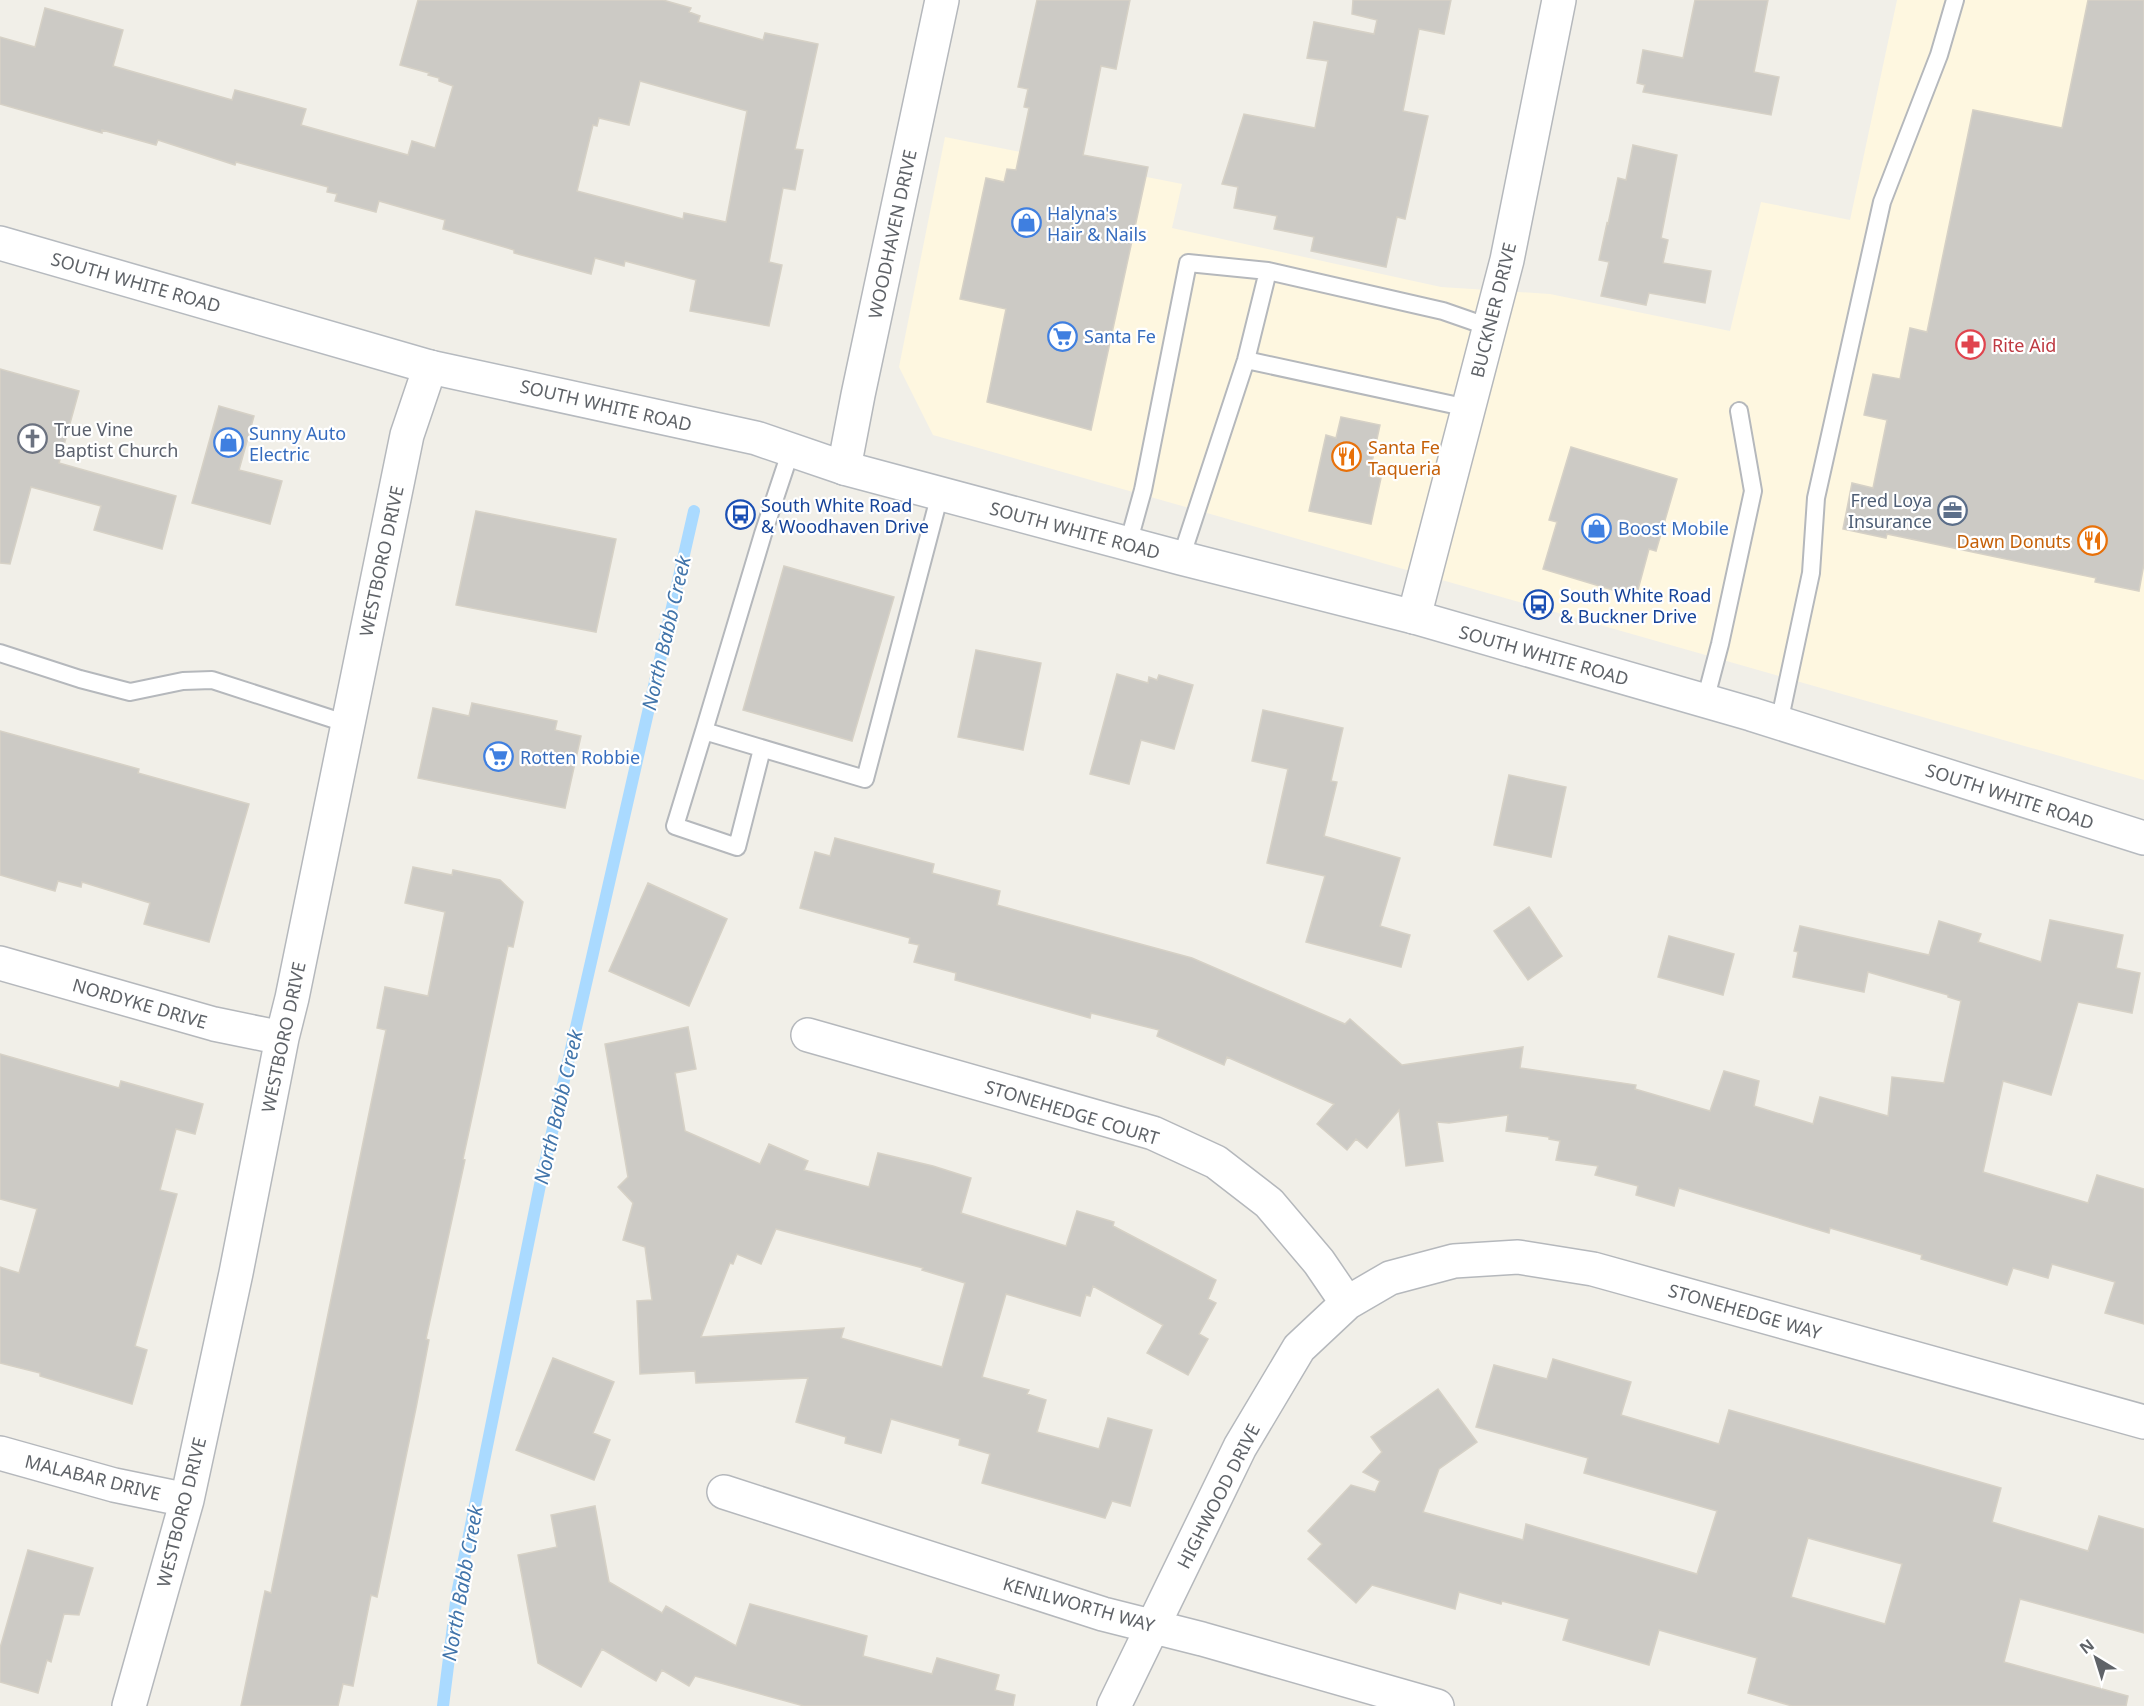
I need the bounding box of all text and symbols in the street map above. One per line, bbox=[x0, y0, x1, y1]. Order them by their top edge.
street label: WOODHAVEN DRIVE bbox=[862, 147, 922, 321]
place label: Halyna's Hair & Nails bbox=[1047, 201, 1147, 246]
shop icon: Halyna's Hair & Nails bbox=[1010, 207, 1042, 239]
street label: BUCKNER DRIVE bbox=[1465, 240, 1521, 380]
street label: SOUTH WHITE ROAD bbox=[48, 246, 224, 318]
supermarket icon: Santa Fe bbox=[1047, 320, 1079, 352]
place label: Santa Fe bbox=[1084, 324, 1156, 348]
pharmacy icon: Rite Aid bbox=[1955, 329, 1987, 361]
place label: Rite Aid bbox=[1992, 333, 2056, 357]
street label: SOUTH WHITE ROAD bbox=[518, 374, 694, 436]
place label: True Vine Baptist Church bbox=[54, 417, 178, 462]
place label: Sunny Auto Electric bbox=[249, 421, 346, 466]
church icon: True Vine Baptist Church bbox=[17, 423, 49, 455]
shop icon: Sunny Auto Electric bbox=[212, 427, 244, 459]
place label: Santa Fe Taqueria bbox=[1368, 435, 1441, 480]
restaurant icon: Santa Fe Taqueria bbox=[1331, 441, 1363, 473]
street label: WESTBORO DRIVE bbox=[353, 483, 409, 639]
place label: Fred Loya Insurance bbox=[1848, 488, 1932, 533]
place label: South White Road & Woodhaven Drive bbox=[761, 493, 929, 538]
office icon: Fred Loya Insurance bbox=[1937, 494, 1969, 526]
street label: SOUTH WHITE ROAD bbox=[987, 496, 1163, 564]
bus stop icon: South White Road & Woodhaven Drive bbox=[724, 499, 756, 531]
shop icon: Boost Mobile bbox=[1581, 512, 1613, 544]
place label: Boost Mobile bbox=[1618, 516, 1729, 540]
restaurant icon: Dawn Donuts bbox=[2076, 525, 2108, 557]
place label: Dawn Donuts bbox=[1956, 529, 2071, 553]
water label: North Babb Creek bbox=[635, 552, 697, 713]
place label: South White Road & Buckner Drive bbox=[1560, 583, 1711, 628]
bus stop icon: South White Road & Buckner Drive bbox=[1523, 589, 1555, 621]
street label: SOUTH WHITE ROAD bbox=[1456, 619, 1632, 691]
supermarket icon: Rotten Robbie bbox=[483, 741, 515, 773]
place label: Rotten Robbie bbox=[520, 745, 640, 769]
street label: SOUTH WHITE ROAD bbox=[1923, 757, 2097, 835]
street label: WESTBORO DRIVE bbox=[255, 959, 311, 1115]
street label: NORDYKE DRIVE bbox=[70, 972, 210, 1034]
water label: North Babb Creek bbox=[527, 1026, 589, 1187]
street label: STONEHEDGE COURT bbox=[982, 1074, 1162, 1150]
street label: STONEHEDGE WAY bbox=[1666, 1278, 1825, 1345]
street label: HIGHWOOD DRIVE bbox=[1171, 1419, 1265, 1573]
street label: WESTBORO DRIVE bbox=[151, 1435, 211, 1589]
street label: MALABAR DRIVE bbox=[23, 1449, 163, 1505]
water label: North Babb Creek bbox=[435, 1502, 489, 1663]
street label: KENILWORTH WAY bbox=[1000, 1571, 1158, 1637]
north arrow bbox=[2066, 1628, 2126, 1688]
text: N bbox=[2075, 1634, 2099, 1659]

